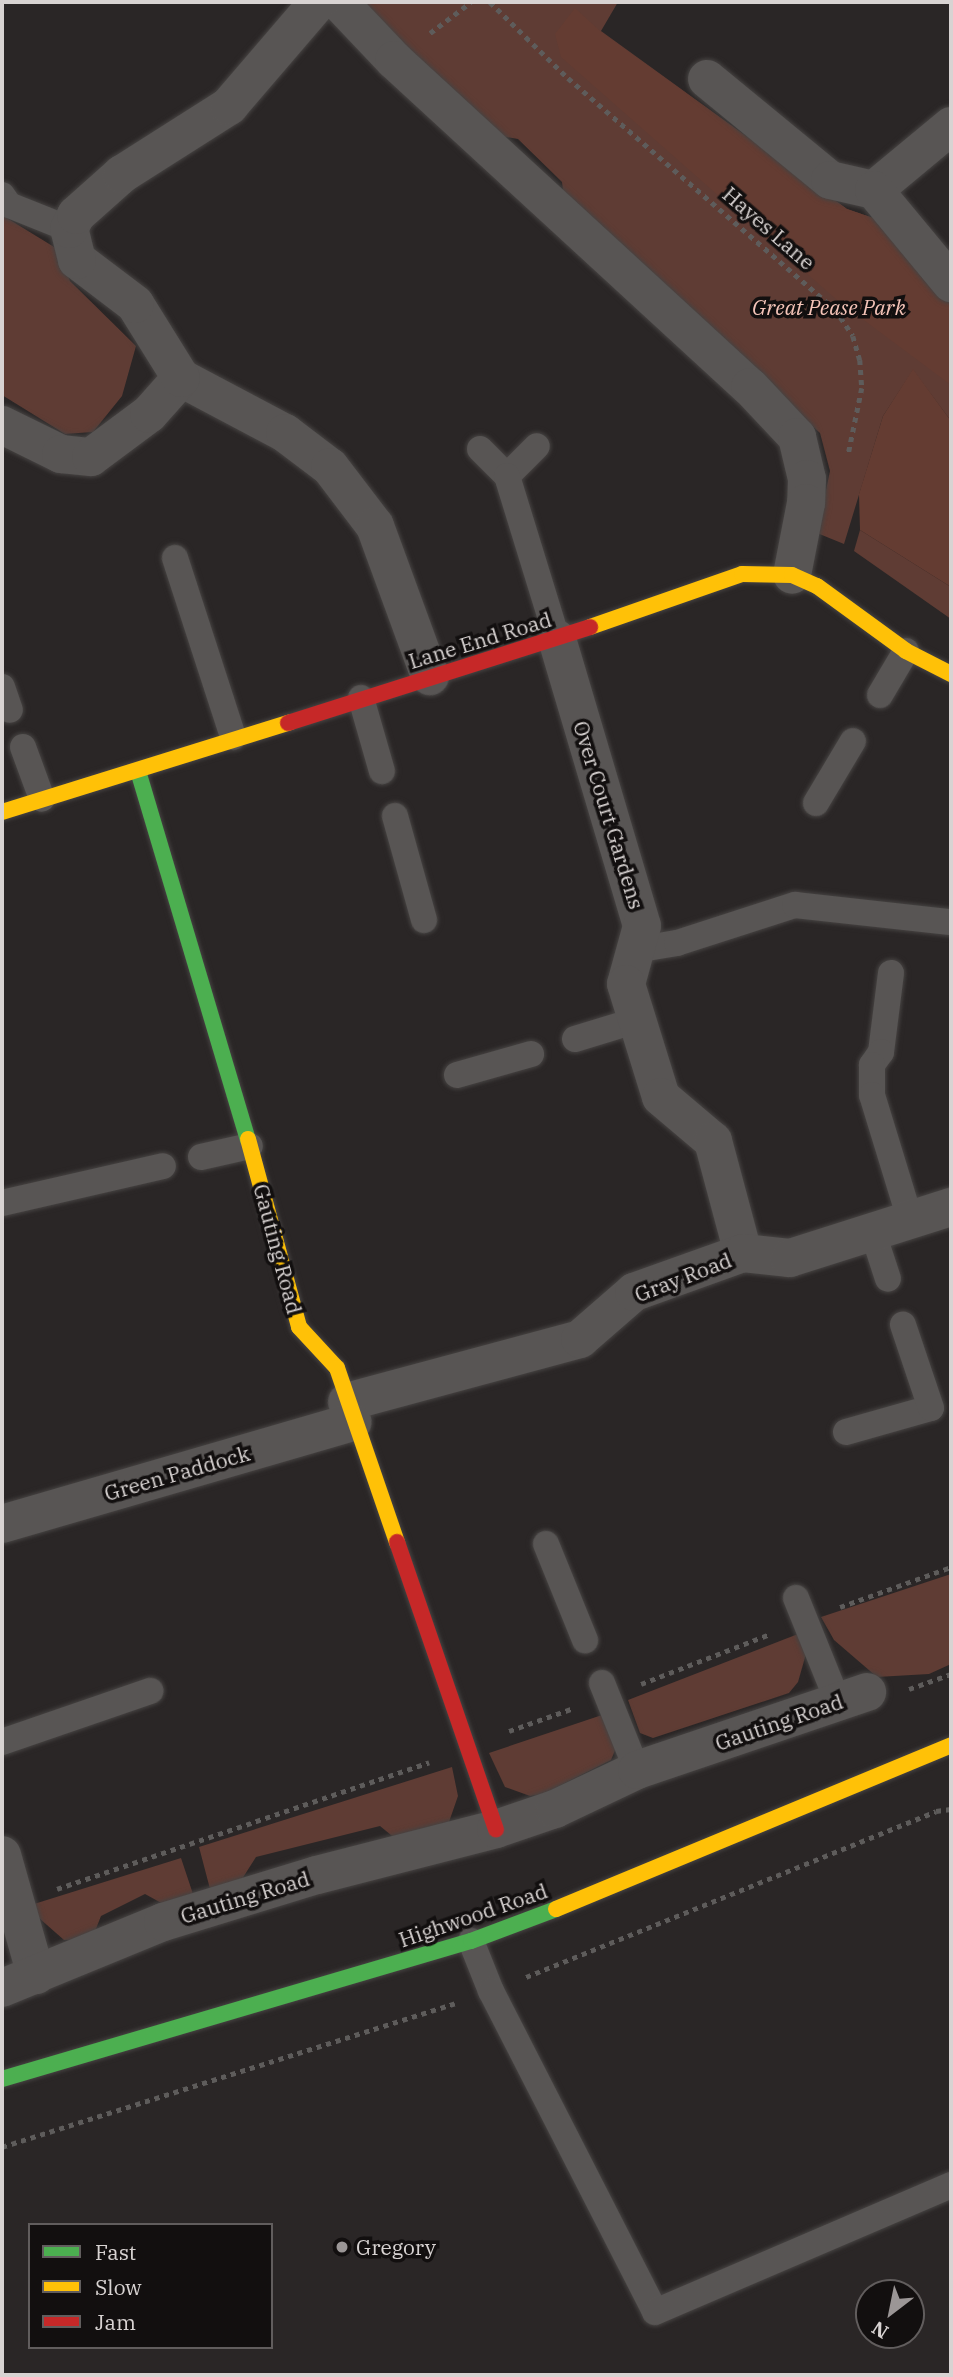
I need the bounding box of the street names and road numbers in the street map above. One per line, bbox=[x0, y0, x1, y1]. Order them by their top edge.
street label: Hayes Lane bbox=[718, 181, 820, 275]
street label: Lane End Road bbox=[406, 606, 554, 674]
street label: Over Court Gardens bbox=[568, 718, 650, 912]
street label: Gauting Road bbox=[249, 1181, 307, 1317]
street label: Gray Road bbox=[631, 1247, 735, 1307]
street label: Green Paddock bbox=[101, 1440, 253, 1506]
street label: Gauting Road bbox=[712, 1688, 846, 1756]
street label: Gauting Road bbox=[177, 1865, 313, 1929]
street label: Highwood Road bbox=[395, 1878, 551, 1952]

